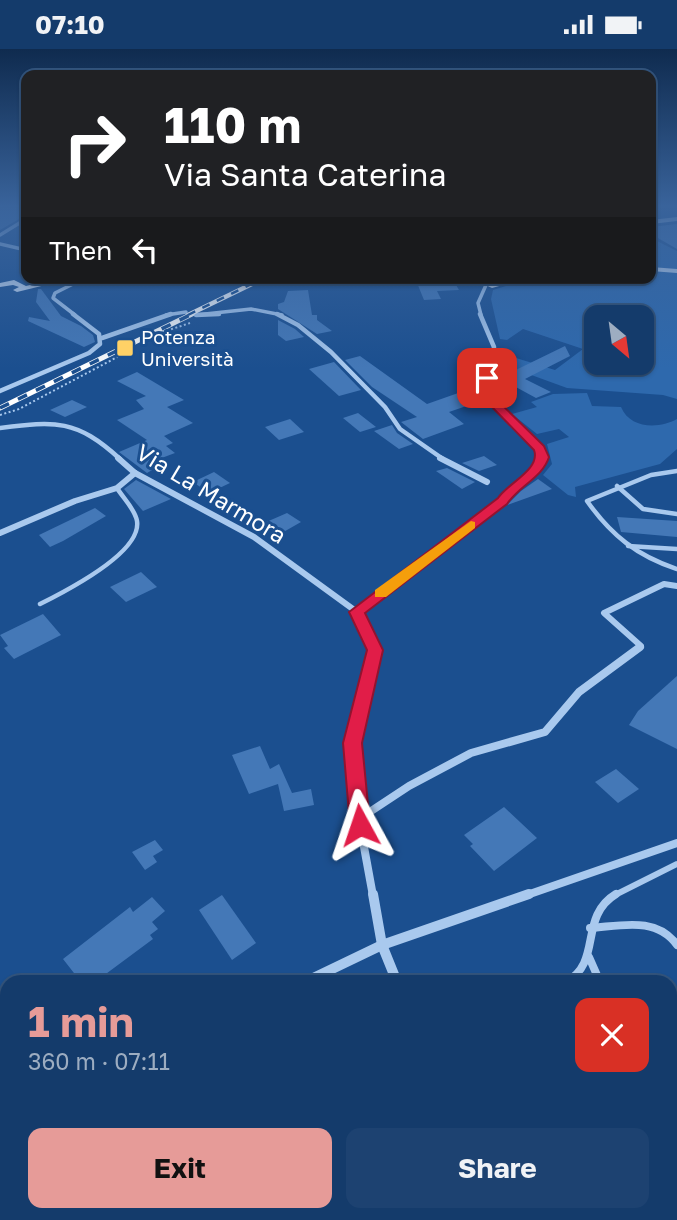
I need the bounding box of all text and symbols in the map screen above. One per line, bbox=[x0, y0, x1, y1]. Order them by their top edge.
text: 07:10 bbox=[35, 9, 105, 40]
text: 110 m bbox=[164, 95, 301, 154]
icon: right bbox=[49, 98, 140, 189]
text: Via Santa Caterina bbox=[164, 155, 447, 193]
icon: left bbox=[126, 231, 164, 269]
text: Then bbox=[49, 235, 112, 266]
north arrow bbox=[584, 305, 654, 375]
map controls bbox=[584, 305, 654, 375]
place label: Potenza Università bbox=[141, 325, 234, 370]
marker: Potenza Università bbox=[115, 338, 135, 358]
pin bbox=[457, 348, 517, 408]
icon: arrive bbox=[468, 359, 506, 397]
street label: Via La Marmora bbox=[131, 437, 292, 549]
position arrow bbox=[323, 788, 397, 862]
text: 1 min bbox=[28, 996, 134, 1046]
button: close bbox=[575, 998, 649, 1072]
text: 360 m · 07:11 bbox=[28, 1047, 170, 1075]
button: Exit bbox=[28, 1128, 332, 1208]
button: Share bbox=[346, 1128, 649, 1208]

